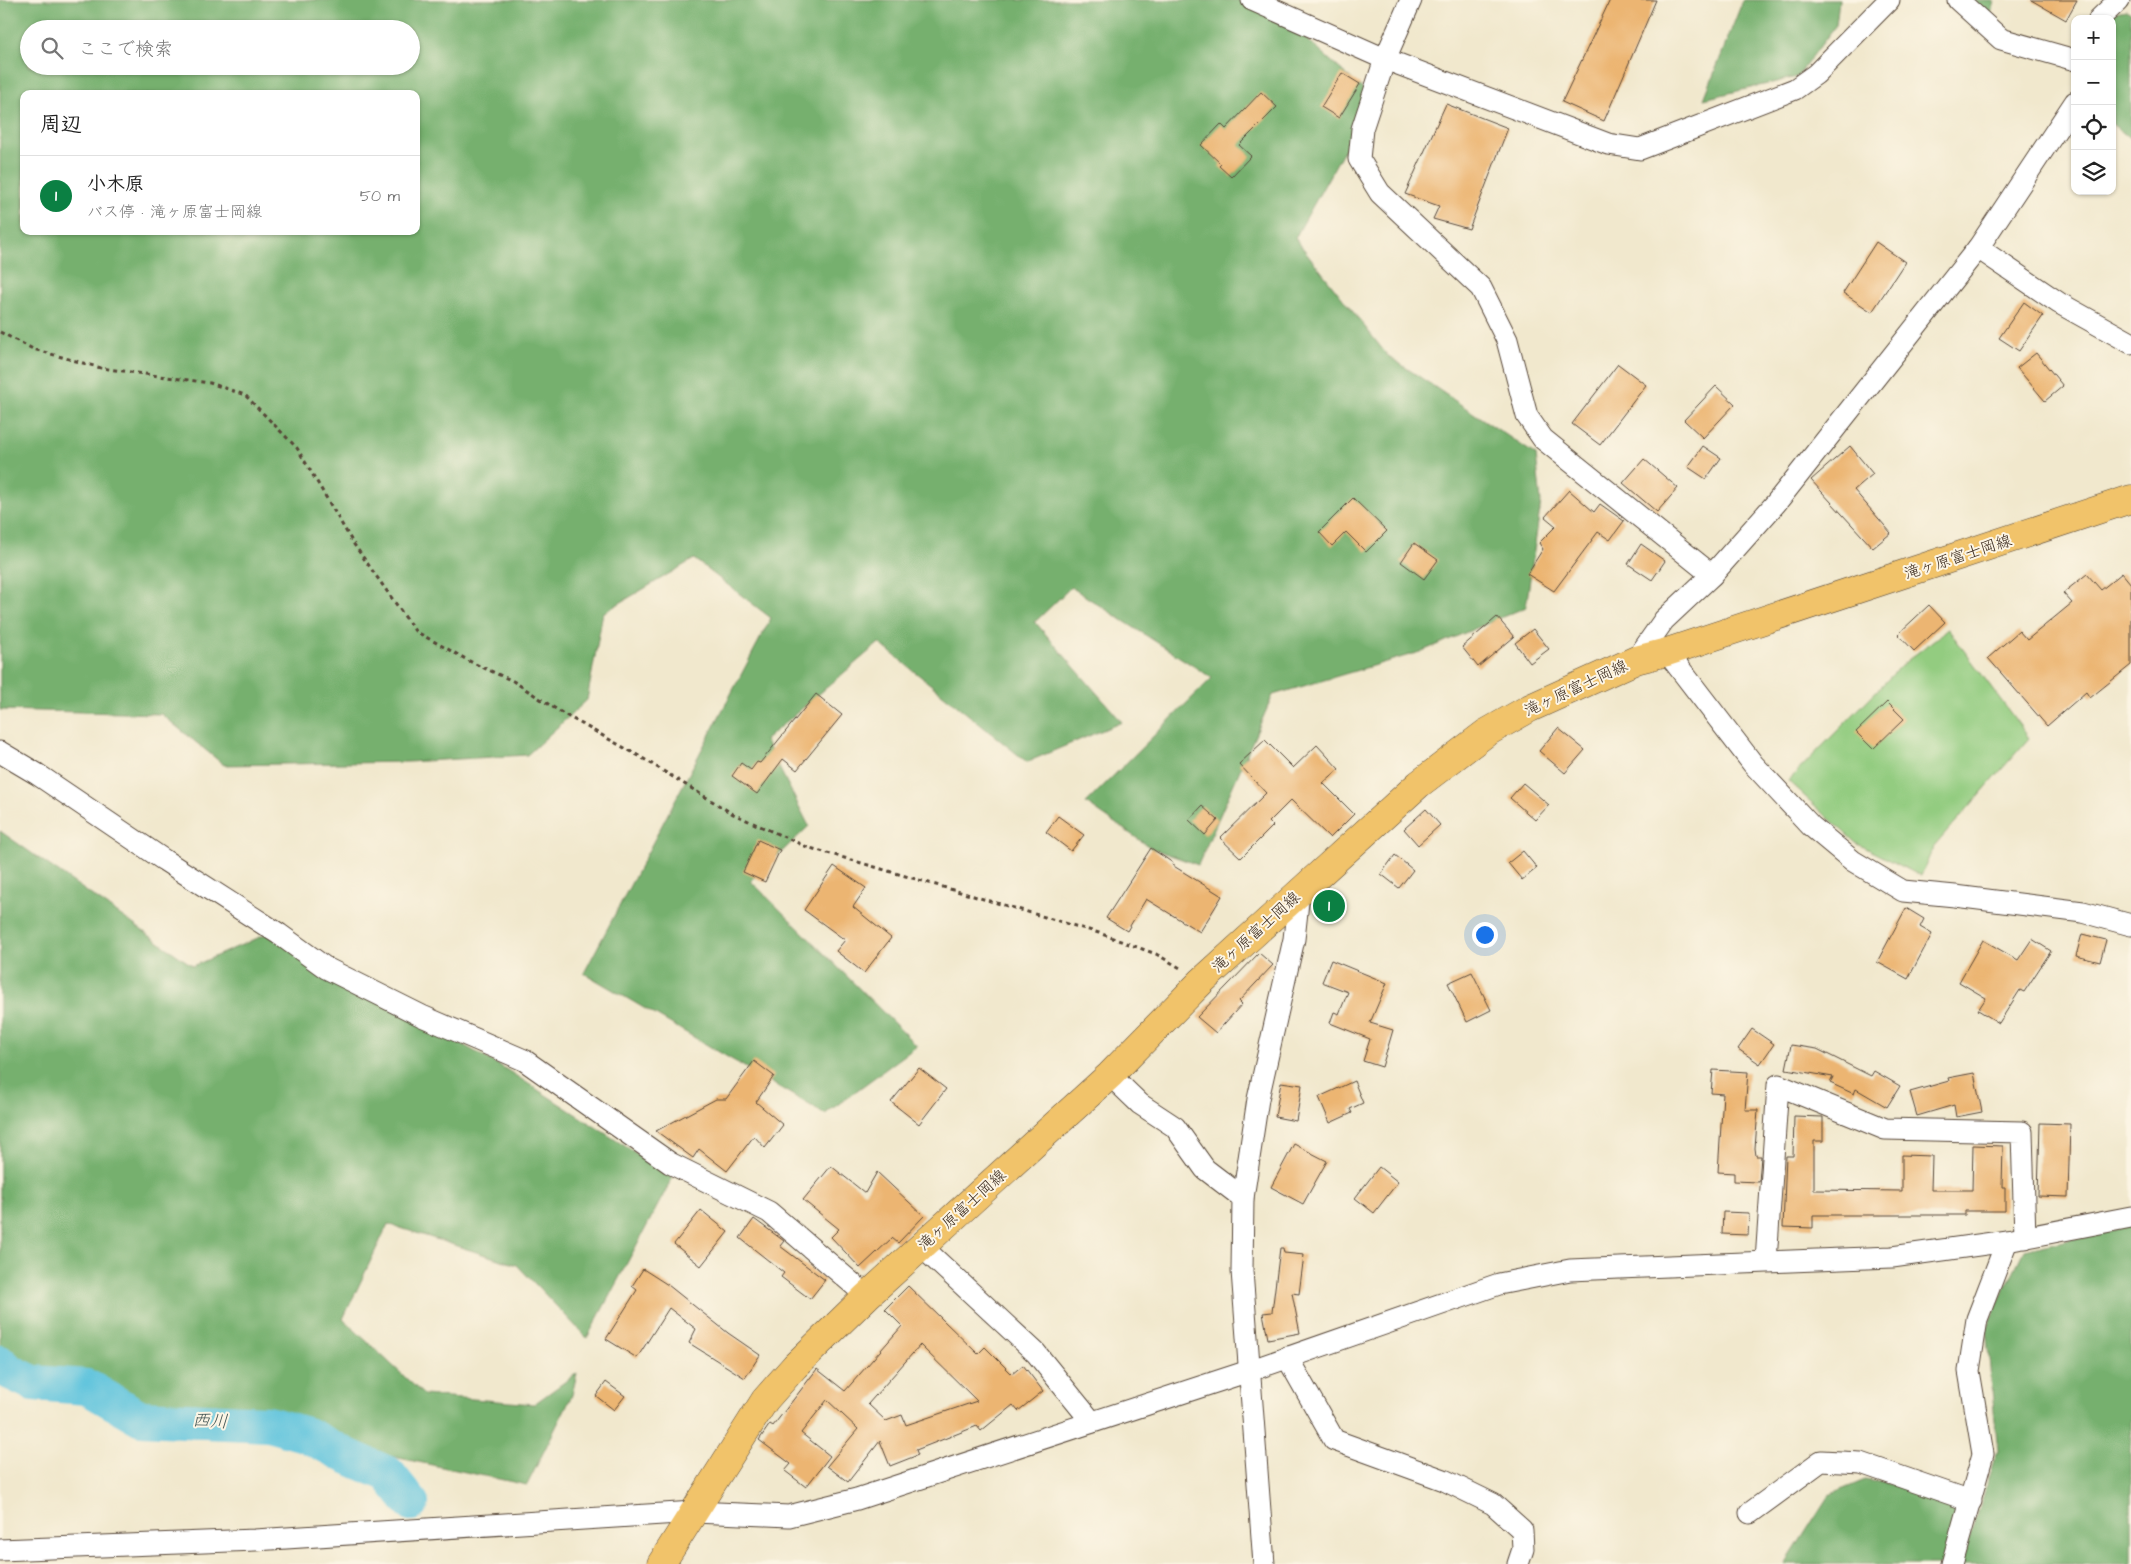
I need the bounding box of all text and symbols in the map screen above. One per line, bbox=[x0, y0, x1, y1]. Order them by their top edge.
map controls bbox=[2071, 15, 2116, 195]
button: + bbox=[2071, 15, 2116, 60]
search box bbox=[20, 20, 420, 75]
icon: search bbox=[38, 34, 66, 62]
text: ここで検索 bbox=[78, 36, 173, 63]
button: − bbox=[2071, 60, 2116, 105]
button: locate bbox=[2071, 105, 2116, 150]
text: 周辺 bbox=[40, 110, 82, 139]
button: layers bbox=[2071, 150, 2116, 195]
text: 小木原 bbox=[87, 171, 144, 198]
text: 1 bbox=[55, 185, 57, 207]
text: 50 m bbox=[360, 185, 400, 207]
text: バス停 · 滝ヶ原富士岡線 bbox=[87, 201, 262, 223]
street label: 滝ヶ原富士岡線 bbox=[1901, 529, 2015, 585]
street label: 滝ヶ原富士岡線 bbox=[1521, 654, 1631, 722]
street label: 滝ヶ原富士岡線 bbox=[1207, 886, 1305, 978]
pin: 1 bbox=[1313, 887, 1345, 925]
your location bbox=[1472, 922, 1498, 948]
street label: 滝ヶ原富士岡線 bbox=[913, 1164, 1011, 1256]
water label: 西川 bbox=[191, 1408, 229, 1434]

